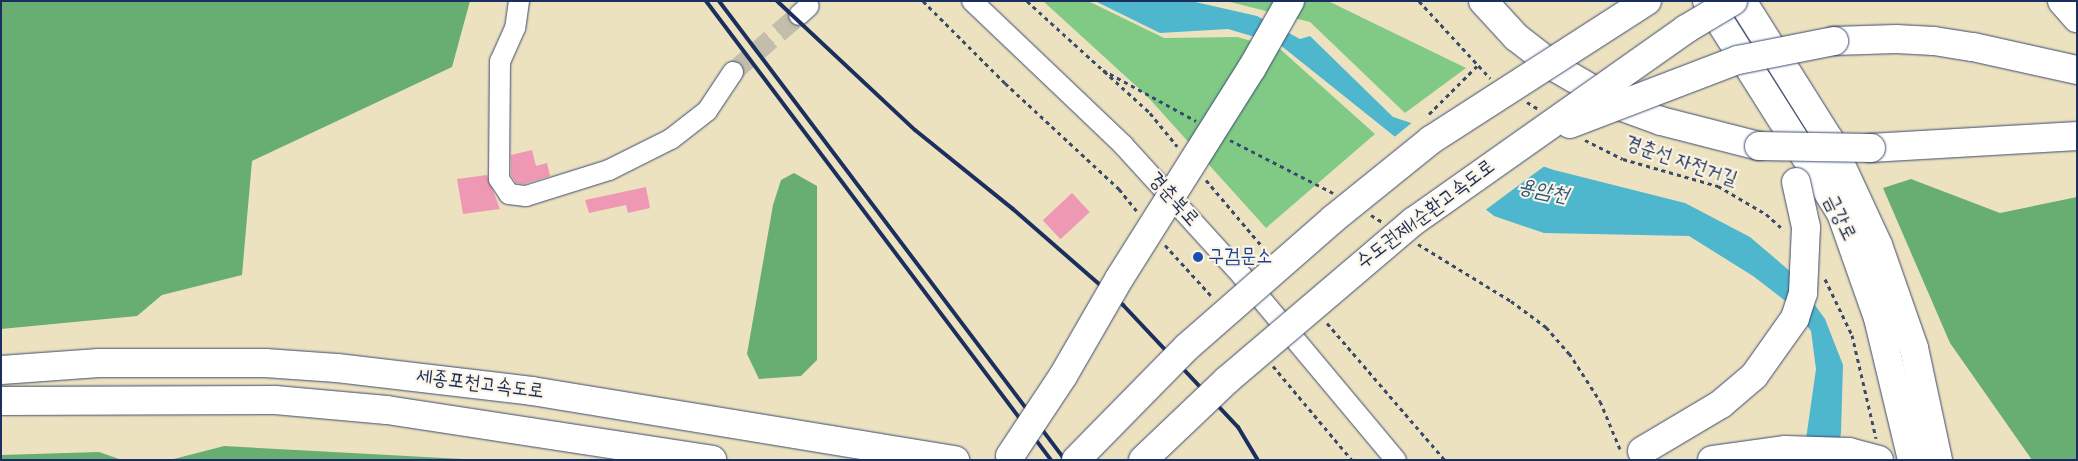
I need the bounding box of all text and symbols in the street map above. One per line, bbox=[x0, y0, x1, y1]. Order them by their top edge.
street label: 경춘선 자전거길 bbox=[1621, 132, 1741, 192]
street label: 수도권제1순환고속도로 bbox=[1352, 155, 1500, 275]
street label: 경춘북로 bbox=[1143, 168, 1203, 232]
water label: 용암천 bbox=[1516, 174, 1570, 210]
street label: 금강로 bbox=[1818, 191, 1860, 245]
place label: 구검문소 bbox=[1208, 245, 1272, 269]
marker: 구검문소 bbox=[1192, 251, 1204, 263]
street label: 세종포천고속도로 bbox=[415, 365, 545, 405]

